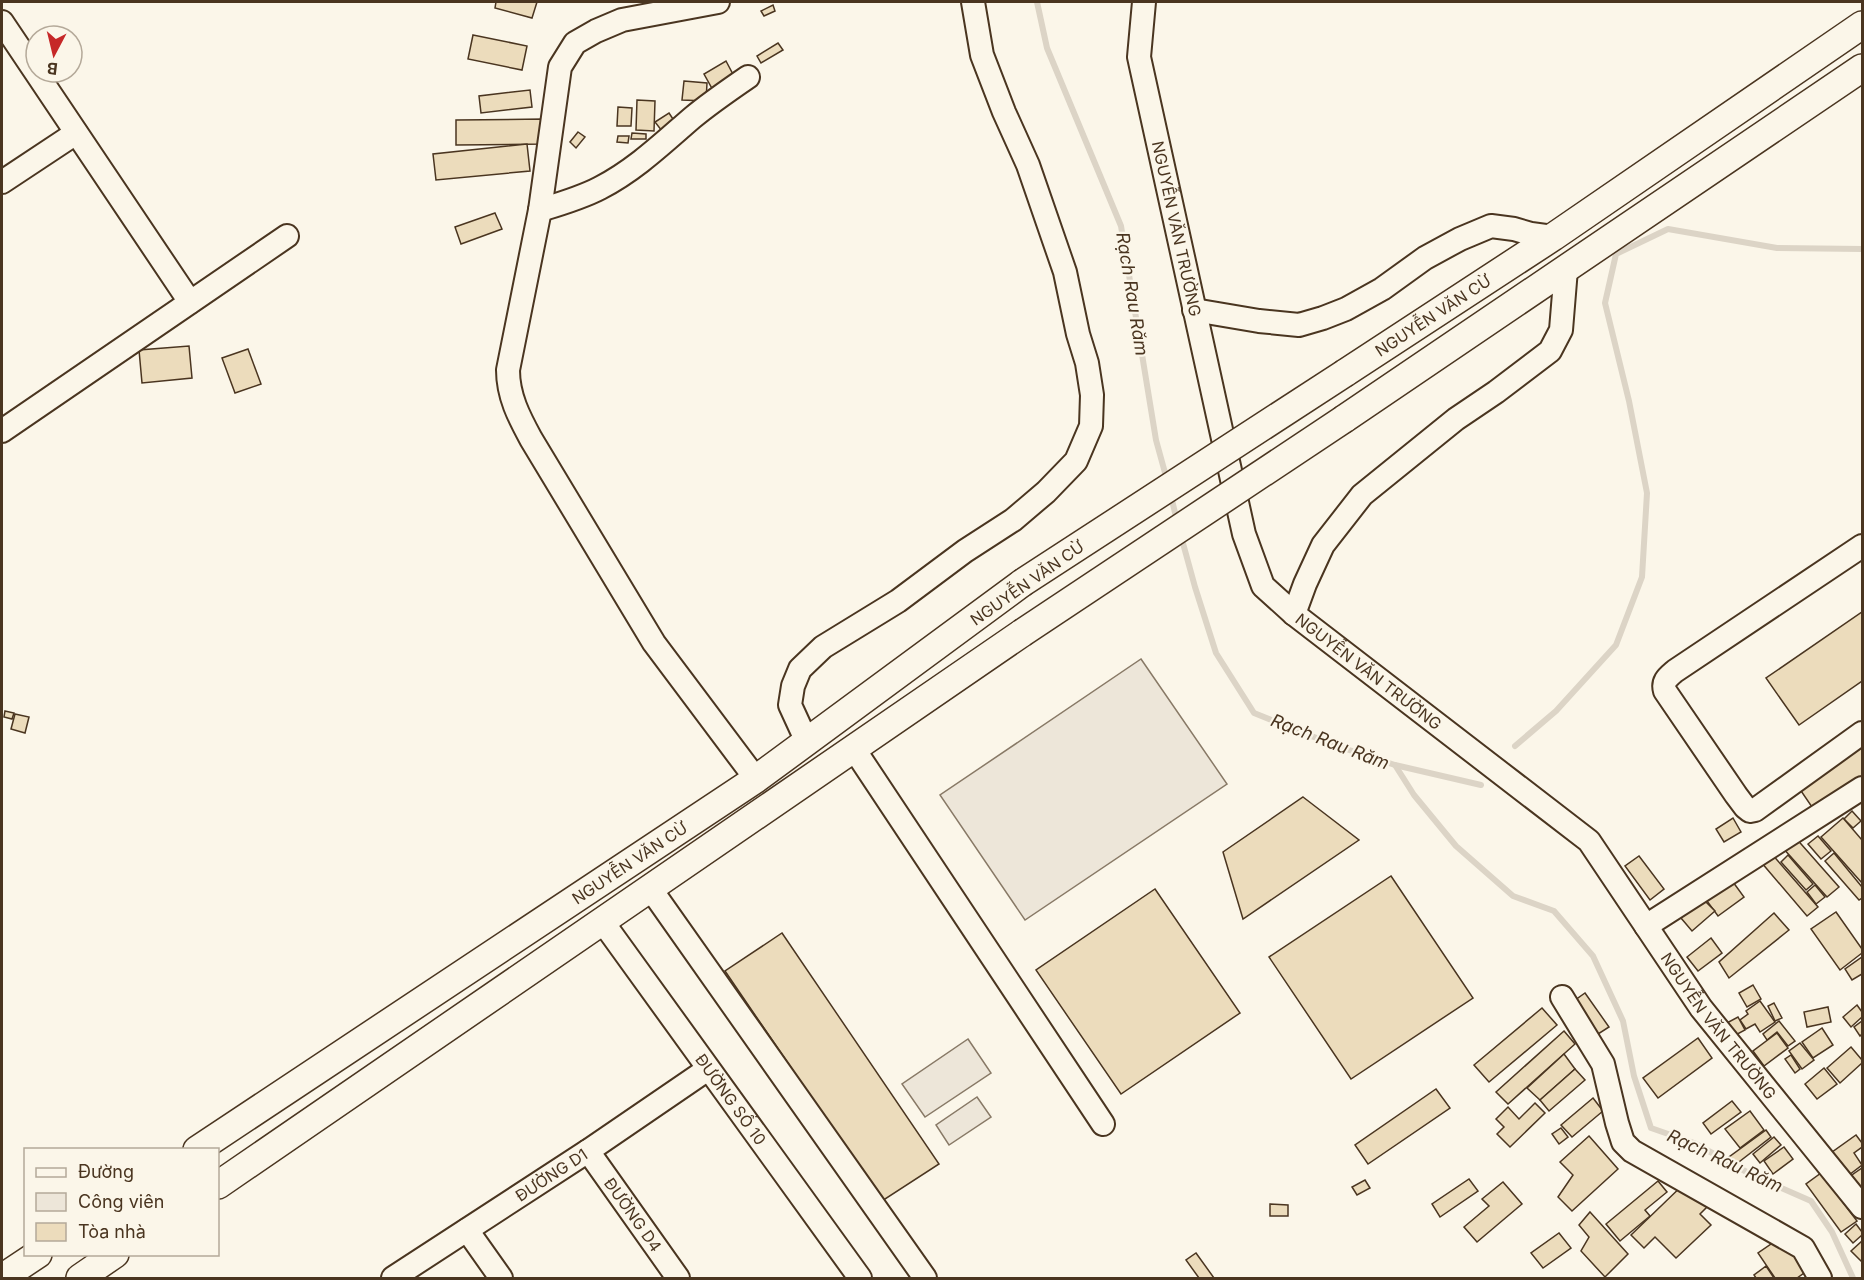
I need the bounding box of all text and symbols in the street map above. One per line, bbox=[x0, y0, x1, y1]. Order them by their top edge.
north arrow bbox=[24, 24, 84, 84]
text: B bbox=[46, 58, 59, 79]
street label: NGUYỄN VĂN TRƯỜNG bbox=[1148, 139, 1206, 318]
water label: Rạch Rau Răm bbox=[1112, 231, 1153, 357]
street label: NGUYỄN VĂN CỪ bbox=[1371, 270, 1495, 361]
street label: NGUYỄN VĂN CỪ bbox=[965, 535, 1088, 630]
street label: NGUYỄN VĂN TRƯỜNG bbox=[1292, 609, 1446, 734]
water label: Rạch Rau Răm bbox=[1268, 709, 1392, 774]
street label: NGUYỄN VĂN CỪ bbox=[568, 818, 691, 908]
street label: NGUYỄN VĂN TRƯỜNG bbox=[1657, 949, 1781, 1103]
street label: ĐƯỜNG SỐ 10 bbox=[691, 1050, 771, 1149]
water label: Rạch Rau Răm bbox=[1664, 1125, 1786, 1197]
street label: ĐƯỜNG D1 bbox=[511, 1144, 591, 1206]
legend bbox=[24, 1148, 219, 1256]
text: Đường bbox=[78, 1161, 134, 1182]
street label: ĐƯỜNG D4 bbox=[600, 1174, 666, 1255]
text: Công viên bbox=[78, 1191, 164, 1212]
text: Tòa nhà bbox=[78, 1221, 146, 1242]

